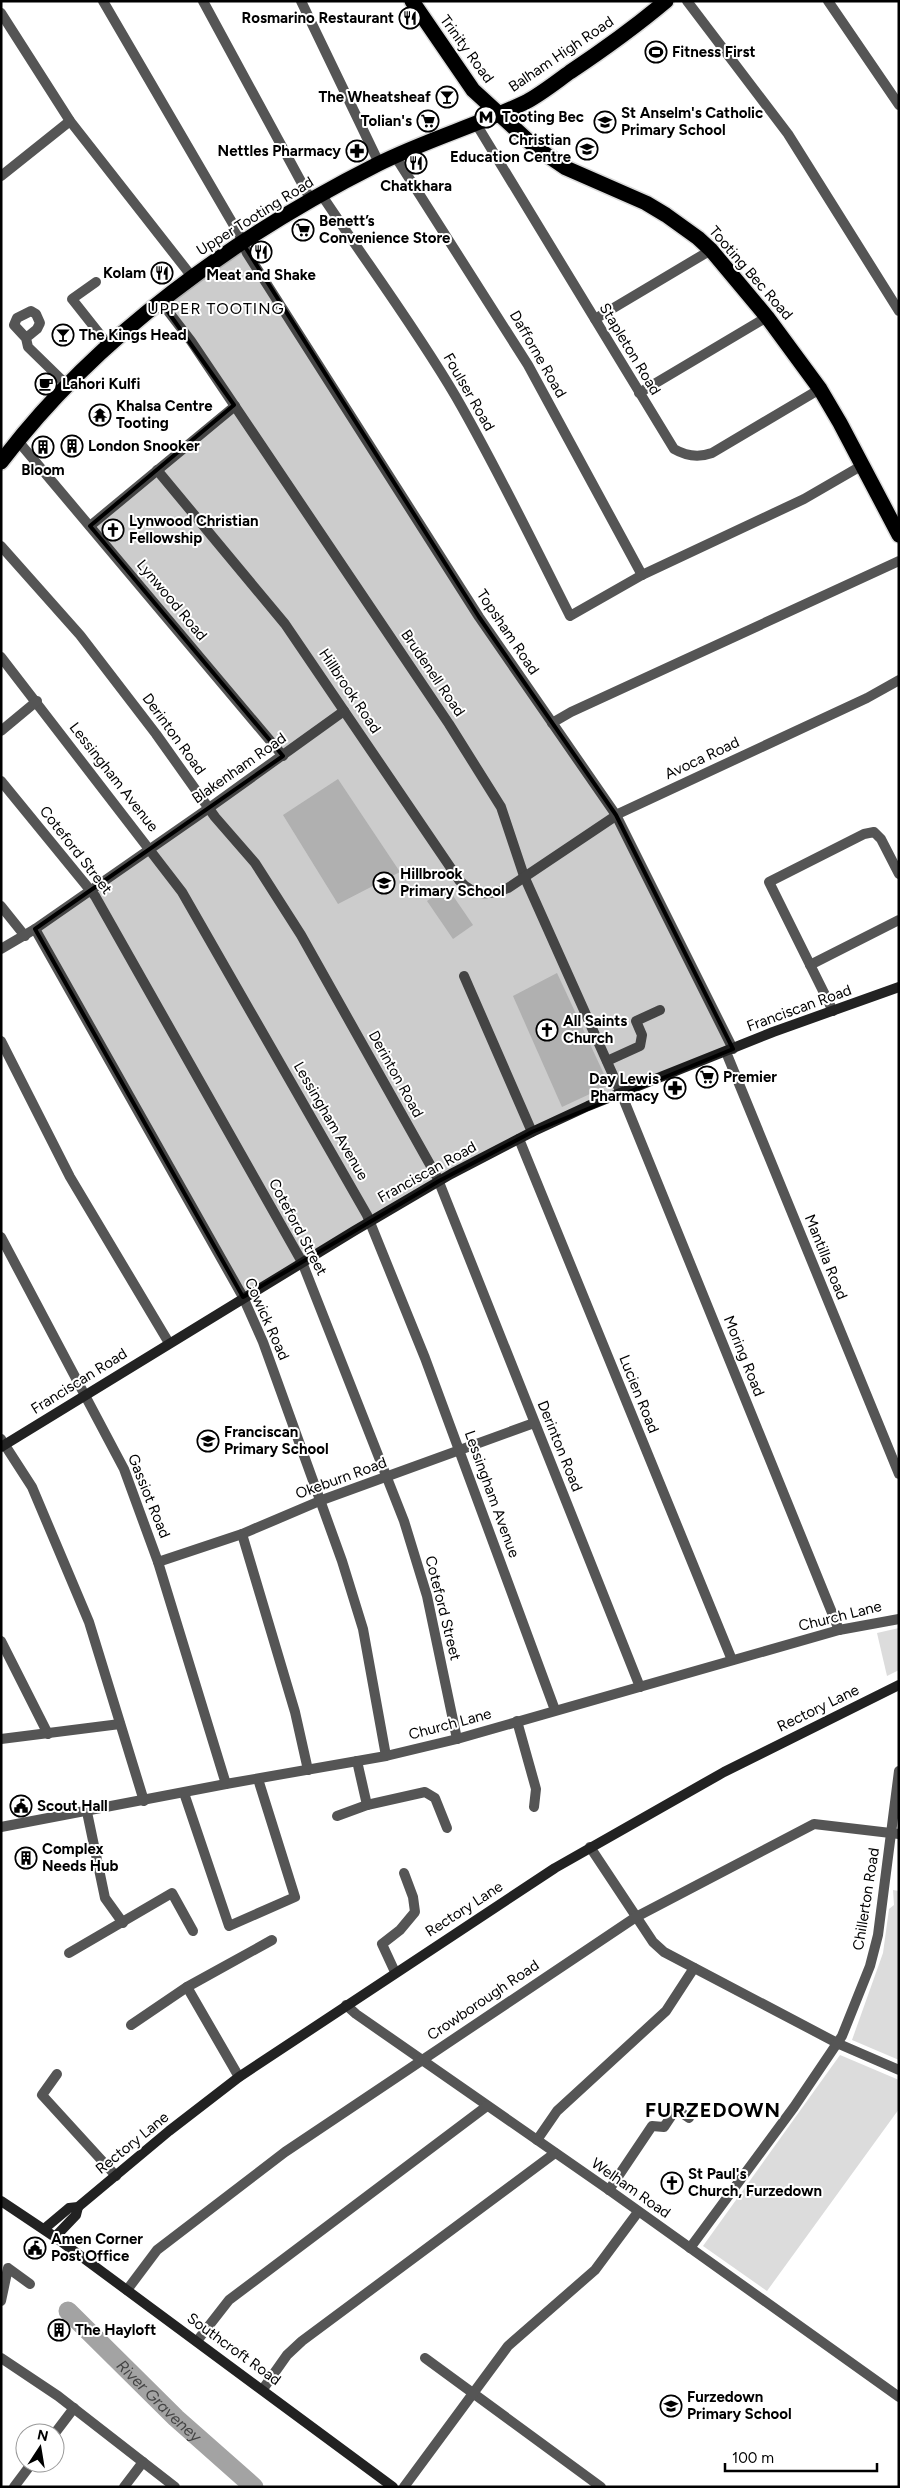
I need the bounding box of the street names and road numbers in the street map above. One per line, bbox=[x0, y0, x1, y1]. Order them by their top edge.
street label: Trinity Road bbox=[436, 11, 498, 87]
street label: Balham High Road bbox=[505, 12, 617, 96]
street label: Upper Tooting Road bbox=[193, 173, 317, 259]
street label: Tooting Bec Road bbox=[705, 222, 797, 324]
street label: Stapleton Road bbox=[596, 300, 664, 398]
street label: Dafforne Road bbox=[506, 307, 570, 401]
street label: Foulser Road bbox=[439, 350, 499, 434]
street label: Lynwood Road bbox=[133, 556, 211, 644]
street label: Topsham Road bbox=[473, 586, 543, 678]
street label: Brudenell Road bbox=[397, 626, 469, 720]
street label: Hillbrook Road bbox=[315, 645, 385, 737]
street label: Derinton Road bbox=[138, 690, 210, 778]
street label: Lessingham Avenue bbox=[66, 719, 162, 835]
street label: Blakenham Road bbox=[188, 729, 290, 807]
street label: Avoca Road bbox=[662, 733, 742, 783]
street label: Coteford Street bbox=[36, 802, 116, 898]
street label: Franciscan Road bbox=[744, 981, 854, 1035]
street label: Derinton Road bbox=[365, 1027, 427, 1121]
street label: Lessingham Avenue bbox=[290, 1059, 372, 1183]
street label: Franciscan Road bbox=[375, 1137, 479, 1207]
street label: Coteford Street bbox=[265, 1175, 331, 1279]
street label: Mantilla Road bbox=[801, 1212, 851, 1302]
street label: Cowick Road bbox=[241, 1275, 293, 1363]
street label: Moring Road bbox=[720, 1313, 768, 1399]
street label: Franciscan Road bbox=[28, 1344, 130, 1418]
street label: Lucien Road bbox=[615, 1352, 663, 1436]
street label: Derinton Road bbox=[534, 1398, 586, 1494]
street label: Lessingham Avenue bbox=[461, 1428, 523, 1560]
street label: Gassiot Road bbox=[124, 1451, 174, 1541]
street label: Okeburn Road bbox=[293, 1453, 389, 1503]
street label: Coteford Street bbox=[421, 1554, 465, 1662]
street label: Church Lane bbox=[797, 1597, 883, 1635]
street label: Rectory Lane bbox=[774, 1680, 862, 1736]
street label: Church Lane bbox=[407, 1704, 493, 1744]
street label: Chillerton Road bbox=[849, 1846, 883, 1952]
street label: Rectory Lane bbox=[422, 1877, 506, 1941]
street label: Crowborough Road bbox=[424, 1956, 542, 2044]
street label: Rectory Lane bbox=[92, 2108, 172, 2178]
street label: Welham Road bbox=[588, 2154, 674, 2222]
street label: Southcroft Road bbox=[184, 2309, 284, 2389]

